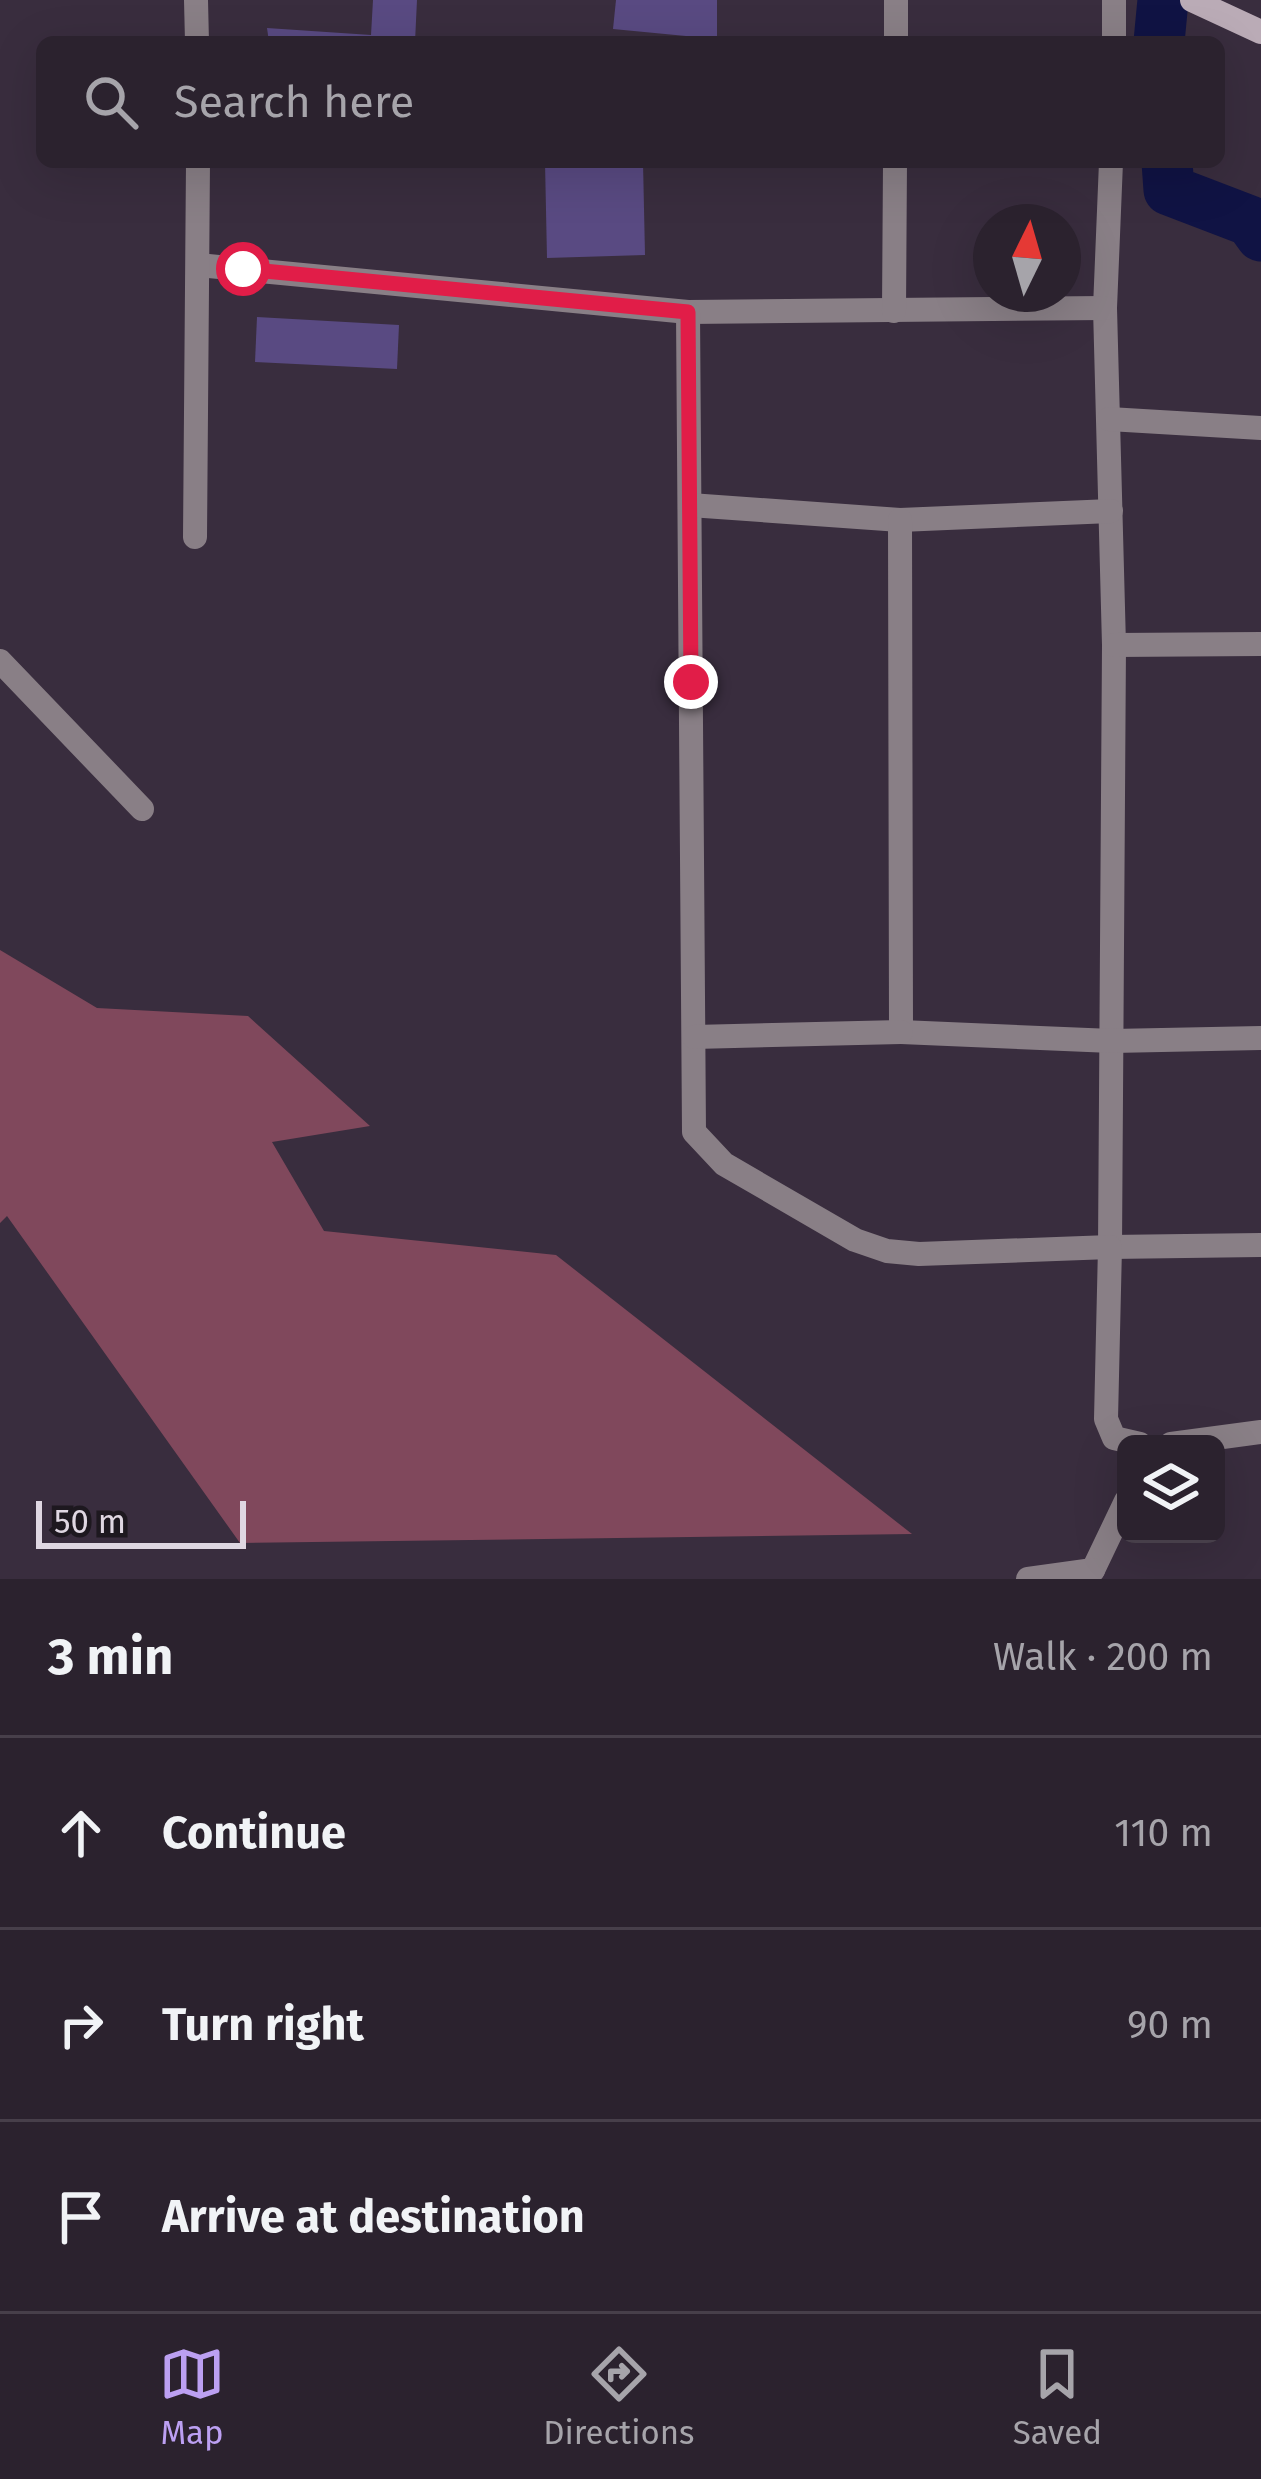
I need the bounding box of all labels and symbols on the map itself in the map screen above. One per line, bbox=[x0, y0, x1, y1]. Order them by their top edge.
north arrow bbox=[973, 204, 1081, 312]
route start bbox=[216, 242, 270, 296]
route end bbox=[664, 655, 718, 709]
scale bar bbox=[36, 1495, 246, 1548]

